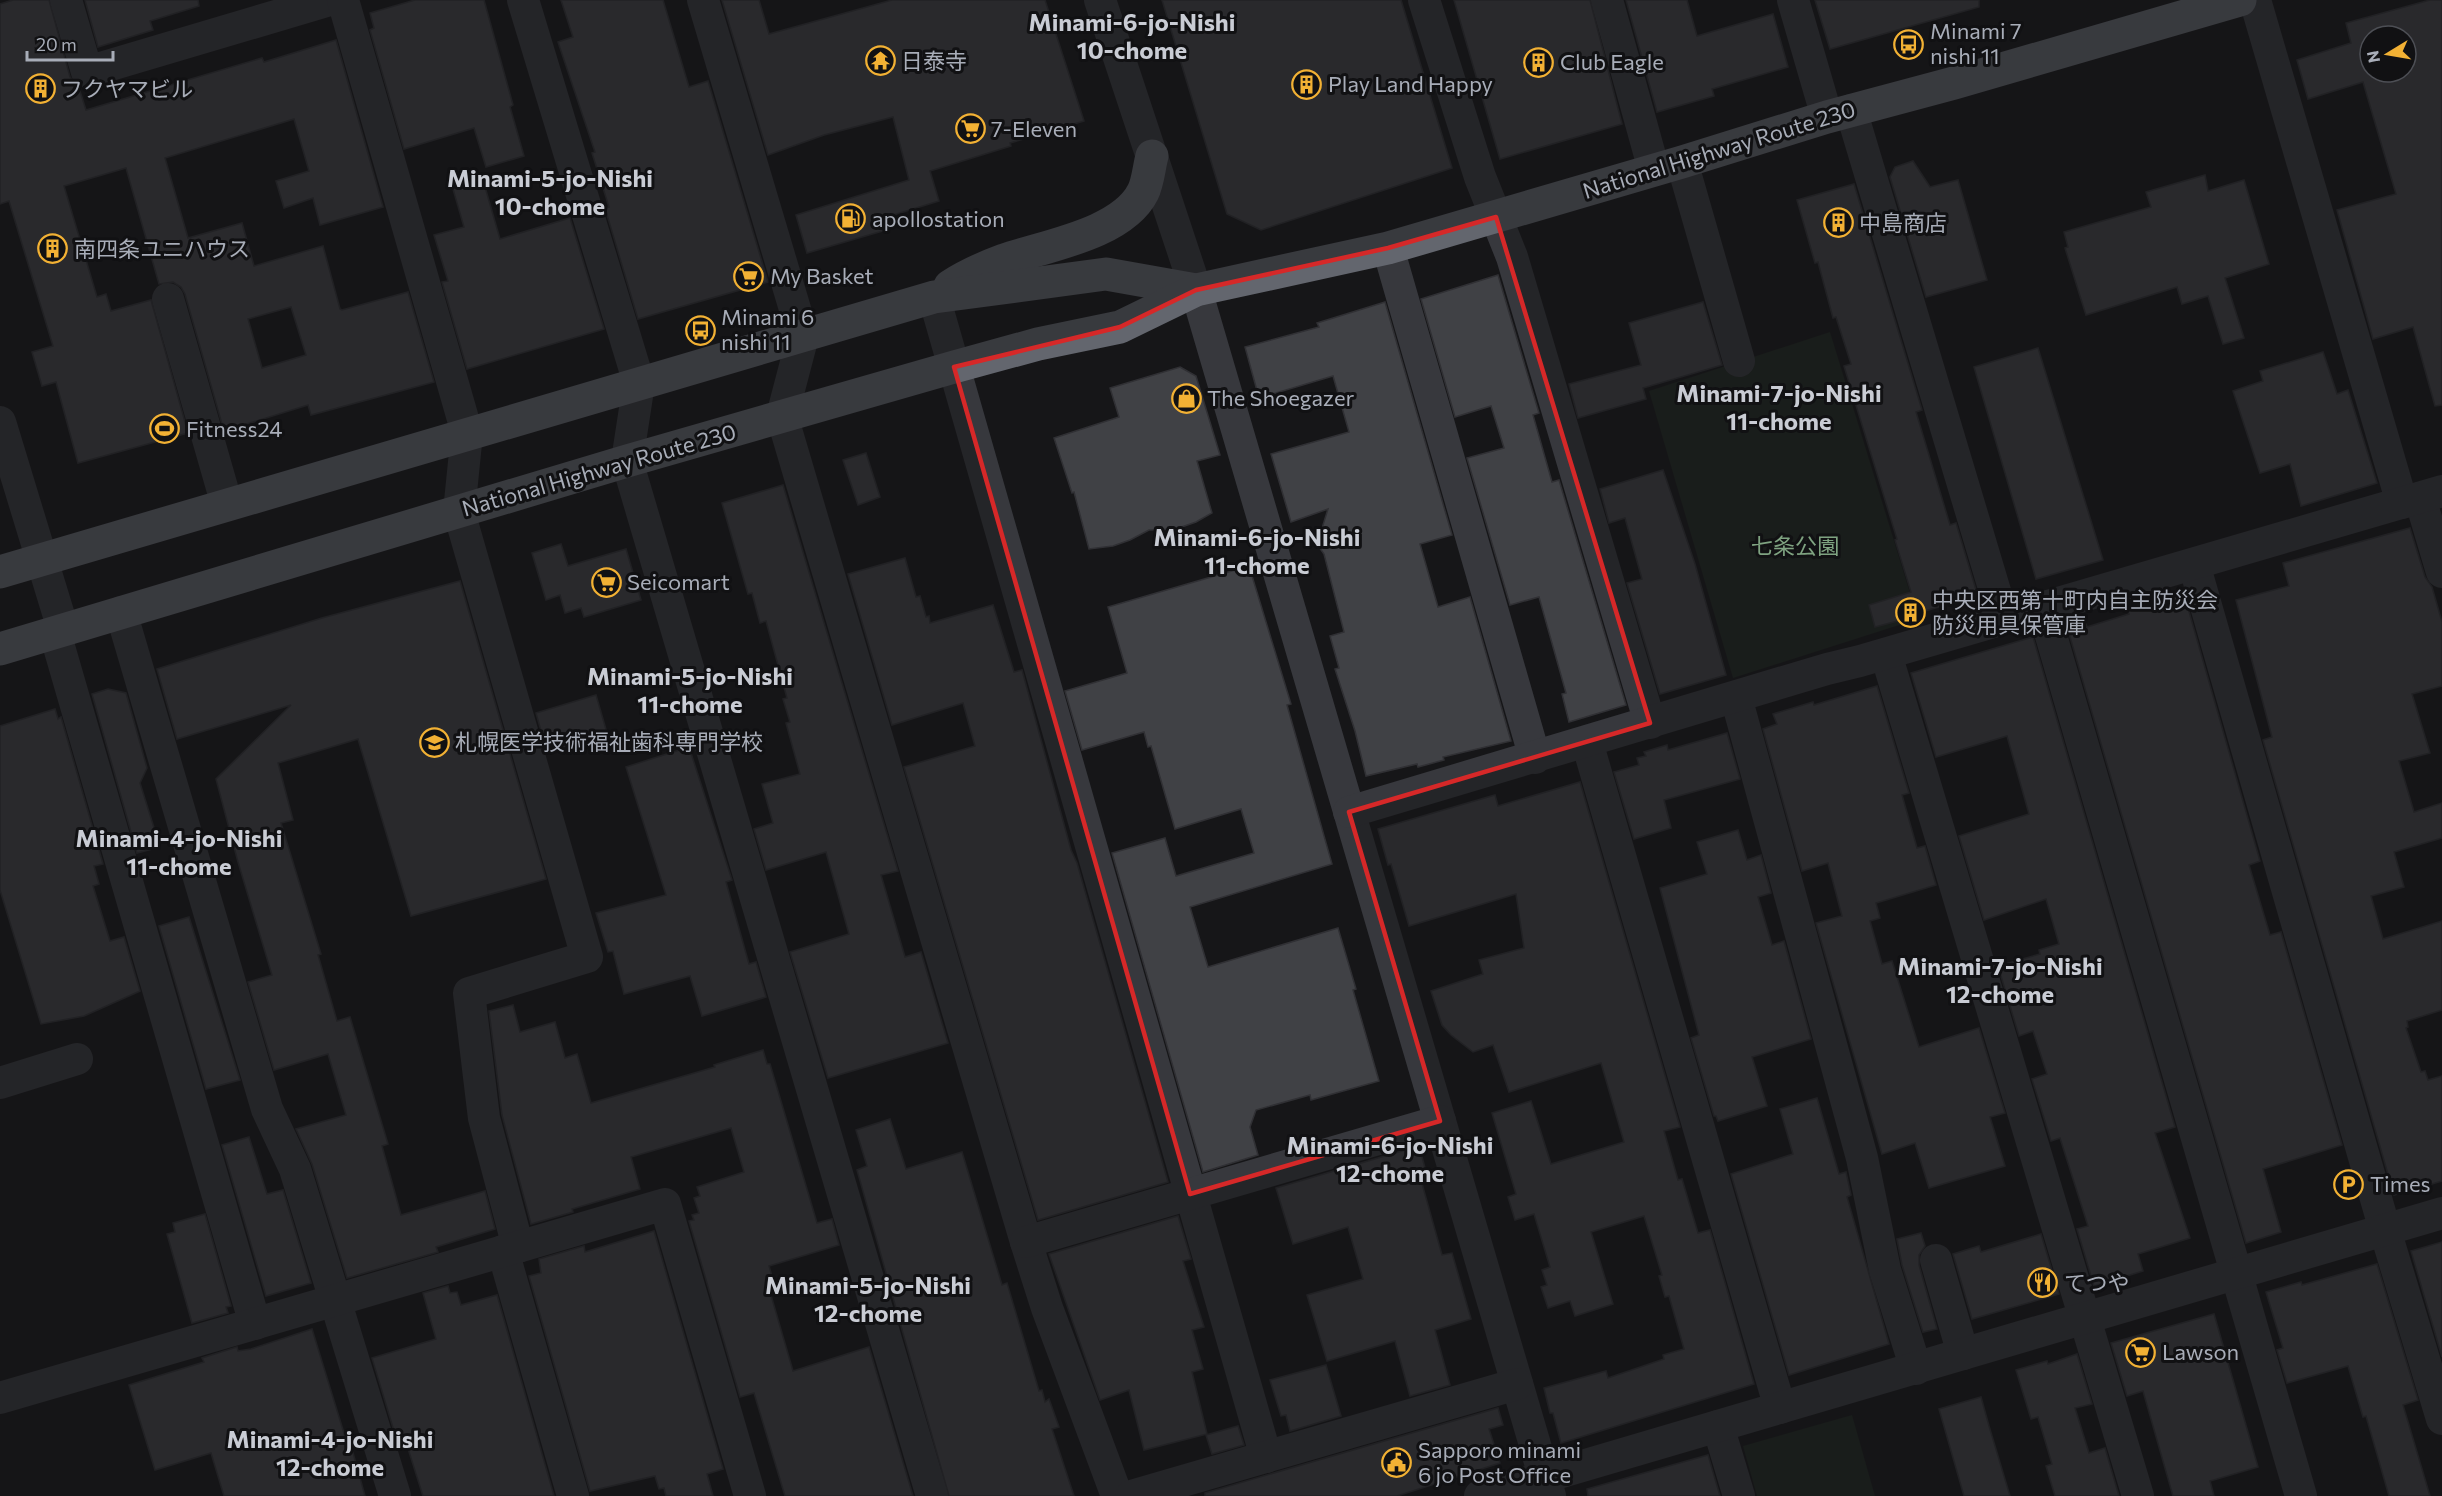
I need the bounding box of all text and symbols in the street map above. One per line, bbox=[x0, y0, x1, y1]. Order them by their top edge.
district label: Minami-6-jo-Nishi 10-chome bbox=[1029, 7, 1235, 64]
place label: Minami 7 nishi 11 bbox=[1930, 17, 2022, 69]
scale bar bbox=[27, 24, 112, 62]
north arrow bbox=[2358, 24, 2418, 84]
bus stop icon: Minami 7 nishi 11 bbox=[1893, 28, 1925, 60]
text: 20 m bbox=[36, 33, 77, 55]
temple icon: 日泰寺 bbox=[864, 45, 896, 77]
building icon: Club Eagle bbox=[1523, 46, 1555, 78]
place label: 日泰寺 bbox=[901, 47, 967, 74]
place label: Club Eagle bbox=[1560, 48, 1664, 75]
text: N bbox=[2362, 49, 2383, 65]
building icon: Play Land Happy bbox=[1291, 68, 1323, 100]
place label: Play Land Happy bbox=[1328, 70, 1493, 97]
building icon: フクヤマビル bbox=[24, 73, 56, 105]
place label: フクヤマビル bbox=[61, 75, 193, 102]
street label: National Highway Route 230 bbox=[1579, 95, 1858, 204]
supermarket icon: 7-Eleven bbox=[954, 113, 986, 145]
place label: 7-Eleven bbox=[991, 115, 1077, 142]
district label: Minami-5-jo-Nishi 10-chome bbox=[447, 163, 653, 220]
fuel station icon: apollostation bbox=[835, 203, 867, 235]
place label: apollostation bbox=[872, 205, 1005, 232]
building icon: 中島商店 bbox=[1822, 207, 1854, 239]
place label: 中島商店 bbox=[1859, 209, 1947, 236]
building icon: 南四条ユニハウス bbox=[37, 233, 69, 265]
place label: 南四条ユニハウス bbox=[74, 235, 250, 262]
supermarket icon: My Basket bbox=[733, 260, 765, 292]
place label: My Basket bbox=[770, 262, 874, 289]
place label: Minami 6 nishi 11 bbox=[721, 303, 814, 355]
bus stop icon: Minami 6 nishi 11 bbox=[684, 314, 716, 346]
district label: Minami-7-jo-Nishi 11-chome bbox=[1676, 378, 1882, 435]
shop icon: The Shoegazer bbox=[1170, 382, 1202, 414]
place label: The Shoegazer bbox=[1207, 384, 1355, 411]
sports icon: Fitness24 bbox=[149, 413, 181, 445]
place label: Fitness24 bbox=[186, 415, 283, 442]
street label: National Highway Route 230 bbox=[459, 417, 739, 522]
district label: Minami-6-jo-Nishi 11-chome bbox=[1154, 522, 1360, 579]
park label: 七条公園 bbox=[1751, 532, 1839, 559]
supermarket icon: Seicomart bbox=[590, 566, 622, 598]
place label: Seicomart bbox=[627, 568, 730, 595]
place label: 中央区西第十町内自主防災会 防災用具保管庫 bbox=[1932, 586, 2218, 638]
building icon: 中央区西第十町内自主防災会 防災用具保管庫 bbox=[1895, 597, 1927, 629]
district label: Minami-5-jo-Nishi 11-chome bbox=[587, 661, 793, 718]
school or university icon: 札幌医学技術福祉歯科専門学校 bbox=[418, 726, 450, 758]
place label: 札幌医学技術福祉歯科専門学校 bbox=[455, 728, 763, 755]
district label: Minami-4-jo-Nishi 11-chome bbox=[76, 823, 282, 880]
district label: Minami-7-jo-Nishi 12-chome bbox=[1897, 951, 2103, 1008]
district label: Minami-6-jo-Nishi 12-chome bbox=[1287, 1130, 1493, 1187]
parking icon: Times bbox=[2333, 1168, 2365, 1200]
place label: Times bbox=[2370, 1170, 2431, 1197]
restaurant icon: てつや bbox=[2027, 1267, 2059, 1299]
place label: てつや bbox=[2064, 1269, 2130, 1296]
district label: Minami-5-jo-Nishi 12-chome bbox=[765, 1270, 971, 1327]
supermarket icon: Lawson bbox=[2125, 1336, 2157, 1368]
place label: Lawson bbox=[2162, 1338, 2239, 1365]
district label: Minami-4-jo-Nishi 12-chome bbox=[227, 1424, 433, 1481]
place label: Sapporo minami 6 jo Post Office bbox=[1418, 1436, 1581, 1488]
public building icon: Sapporo minami 6 jo Post Office bbox=[1381, 1447, 1413, 1479]

